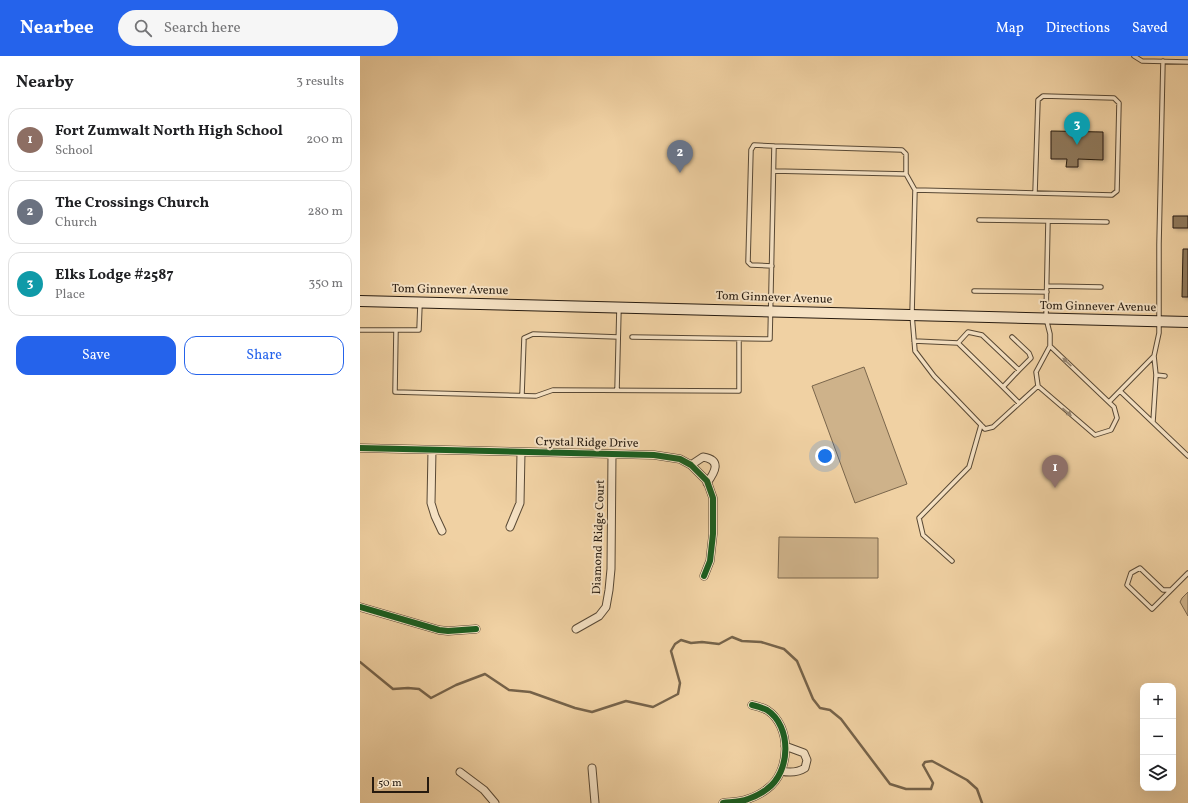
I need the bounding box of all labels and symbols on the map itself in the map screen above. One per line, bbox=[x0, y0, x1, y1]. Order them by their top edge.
pin: 3 bbox=[1064, 112, 1090, 145]
pin: 2 bbox=[667, 140, 693, 173]
street label: Tom Ginnever Avenue bbox=[392, 281, 509, 299]
street label: Tom Ginnever Avenue bbox=[716, 288, 833, 308]
street label: Tom Ginnever Avenue bbox=[1040, 298, 1157, 316]
one-way arrow bbox=[1062, 357, 1072, 367]
one-way arrow bbox=[1062, 407, 1072, 416]
street label: Crystal Ridge Drive bbox=[535, 434, 639, 452]
your location bbox=[815, 446, 835, 466]
pin: 1 bbox=[1042, 455, 1068, 488]
street label: Diamond Ridge Court bbox=[589, 479, 609, 595]
scale bar bbox=[372, 775, 429, 794]

